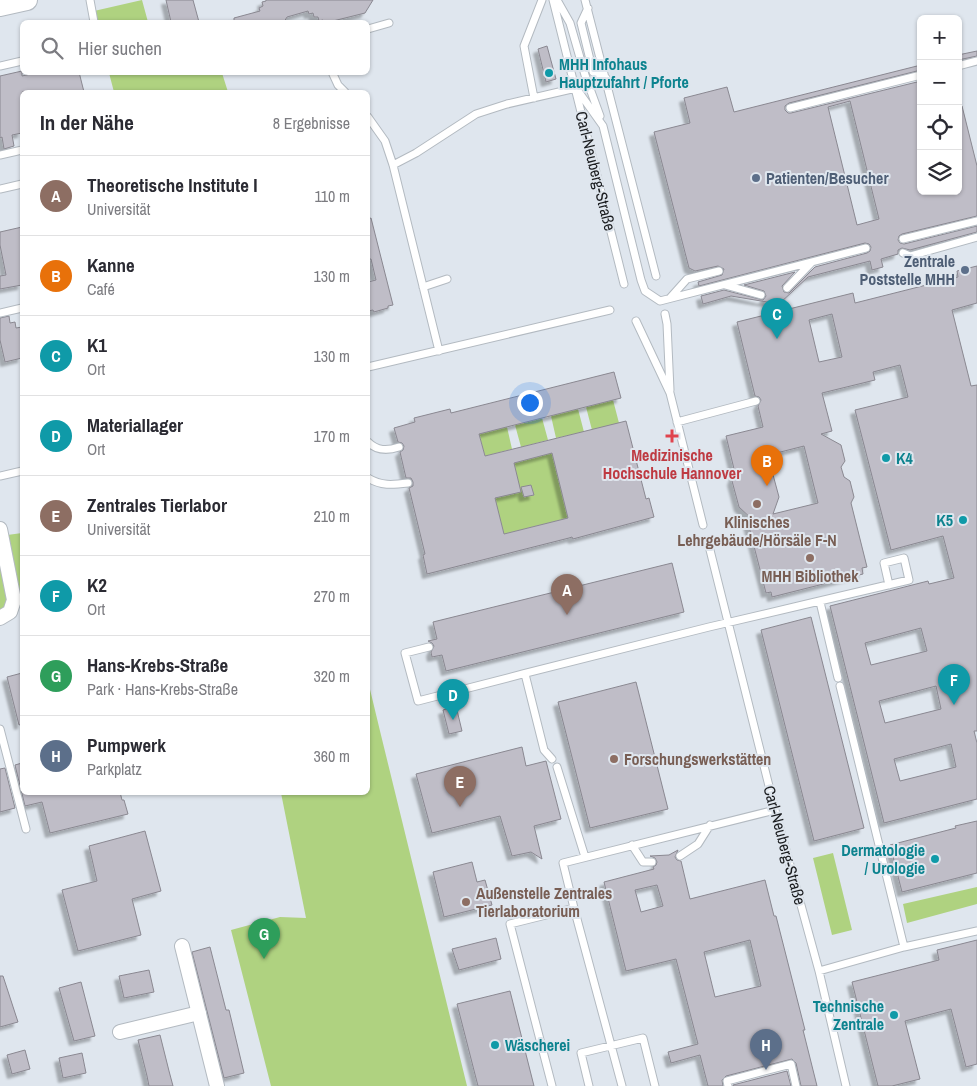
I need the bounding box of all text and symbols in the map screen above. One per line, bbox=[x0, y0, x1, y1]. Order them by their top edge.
map controls bbox=[917, 15, 962, 195]
button: + bbox=[917, 15, 962, 60]
search box bbox=[20, 20, 370, 75]
icon: search bbox=[38, 34, 66, 62]
text: Hier suchen bbox=[78, 35, 162, 61]
place label: MHH Infohaus Hauptzufahrt / Pforte bbox=[559, 53, 689, 93]
button: − bbox=[917, 60, 962, 105]
marker: MHH Infohaus Hauptzufahrt / Pforte bbox=[543, 67, 555, 79]
button: locate bbox=[917, 105, 962, 150]
text: In der Nähe bbox=[40, 108, 134, 137]
street label: Carl-Neuberg-Straße bbox=[571, 109, 621, 233]
text: 8 Ergebnisse bbox=[273, 112, 350, 134]
button: layers bbox=[917, 150, 962, 195]
place label: Patienten/Besucher bbox=[766, 167, 889, 189]
text: Theoretische Institute I bbox=[87, 172, 258, 198]
marker: Patienten/Besucher bbox=[750, 172, 762, 184]
text: A bbox=[51, 185, 61, 207]
text: 110 m bbox=[314, 185, 350, 207]
text: Universität bbox=[87, 198, 150, 220]
place label: Zentrale Poststelle MHH bbox=[859, 250, 955, 290]
text: Kanne bbox=[87, 252, 135, 278]
marker: Zentrale Poststelle MHH bbox=[959, 264, 971, 276]
text: B bbox=[51, 265, 61, 287]
text: 130 m bbox=[314, 265, 350, 287]
text: Café bbox=[87, 278, 115, 300]
pin: C bbox=[761, 298, 793, 339]
text: K1 bbox=[87, 332, 107, 358]
text: C bbox=[51, 345, 61, 367]
text: 130 m bbox=[314, 345, 350, 367]
text: Ort bbox=[87, 358, 105, 380]
your location bbox=[517, 390, 543, 416]
text: Materiallager bbox=[87, 412, 183, 438]
text: D bbox=[51, 425, 61, 447]
text: 170 m bbox=[314, 425, 350, 447]
marker: Medizinische Hochschule Hannover bbox=[665, 429, 679, 443]
text: Ort bbox=[87, 438, 105, 460]
place label: Medizinische Hochschule Hannover bbox=[603, 444, 742, 484]
pin: B bbox=[751, 445, 783, 486]
place label: K4 bbox=[896, 447, 913, 469]
marker: K4 bbox=[880, 452, 892, 464]
text: Zentrales Tierlabor bbox=[87, 492, 227, 518]
marker: Klinisches Lehrgebäude/Hörsäle F-N bbox=[751, 498, 763, 510]
text: E bbox=[52, 505, 60, 527]
text: 210 m bbox=[314, 505, 350, 527]
place label: K5 bbox=[936, 509, 953, 531]
place label: Klinisches Lehrgebäude/Hörsäle F-N bbox=[677, 511, 837, 551]
marker: K5 bbox=[957, 514, 969, 526]
text: Universität bbox=[87, 518, 150, 540]
marker: MHH Bibliothek bbox=[804, 552, 816, 564]
place label: MHH Bibliothek bbox=[762, 565, 859, 587]
text: K2 bbox=[87, 572, 107, 598]
pin: A bbox=[551, 574, 583, 615]
text: F bbox=[52, 585, 60, 607]
text: 270 m bbox=[314, 585, 350, 607]
text: Ort bbox=[87, 598, 105, 620]
text: Hans-Krebs-Straße bbox=[87, 652, 228, 678]
pin: F bbox=[938, 664, 970, 705]
text: G bbox=[51, 665, 61, 687]
text: 320 m bbox=[314, 665, 350, 687]
text: Park · Hans-Krebs-Straße bbox=[87, 678, 238, 700]
pin: D bbox=[437, 679, 469, 720]
text: Pumpwerk bbox=[87, 732, 166, 758]
text: H bbox=[51, 745, 61, 767]
text: 360 m bbox=[314, 745, 350, 767]
place label: Forschungswerkstätten bbox=[624, 748, 771, 770]
marker: Forschungswerkstätten bbox=[608, 753, 620, 765]
text: Parkplatz bbox=[87, 758, 142, 780]
pin: E bbox=[444, 766, 476, 807]
street label: Carl-Neuberg-Straße bbox=[759, 783, 811, 907]
place label: Dermatologie / Urologie bbox=[841, 839, 925, 879]
marker: Dermatologie / Urologie bbox=[929, 853, 941, 865]
place label: Außenstelle Zentrales Tierlaboratorium bbox=[476, 882, 612, 922]
marker: Außenstelle Zentrales Tierlaboratorium bbox=[460, 896, 472, 908]
pin: G bbox=[248, 918, 280, 959]
place label: Technische Zentrale bbox=[813, 995, 884, 1035]
marker: Technische Zentrale bbox=[888, 1009, 900, 1021]
pin: H bbox=[750, 1029, 782, 1070]
place label: Wäscherei bbox=[505, 1034, 570, 1056]
marker: Wäscherei bbox=[489, 1039, 501, 1051]

